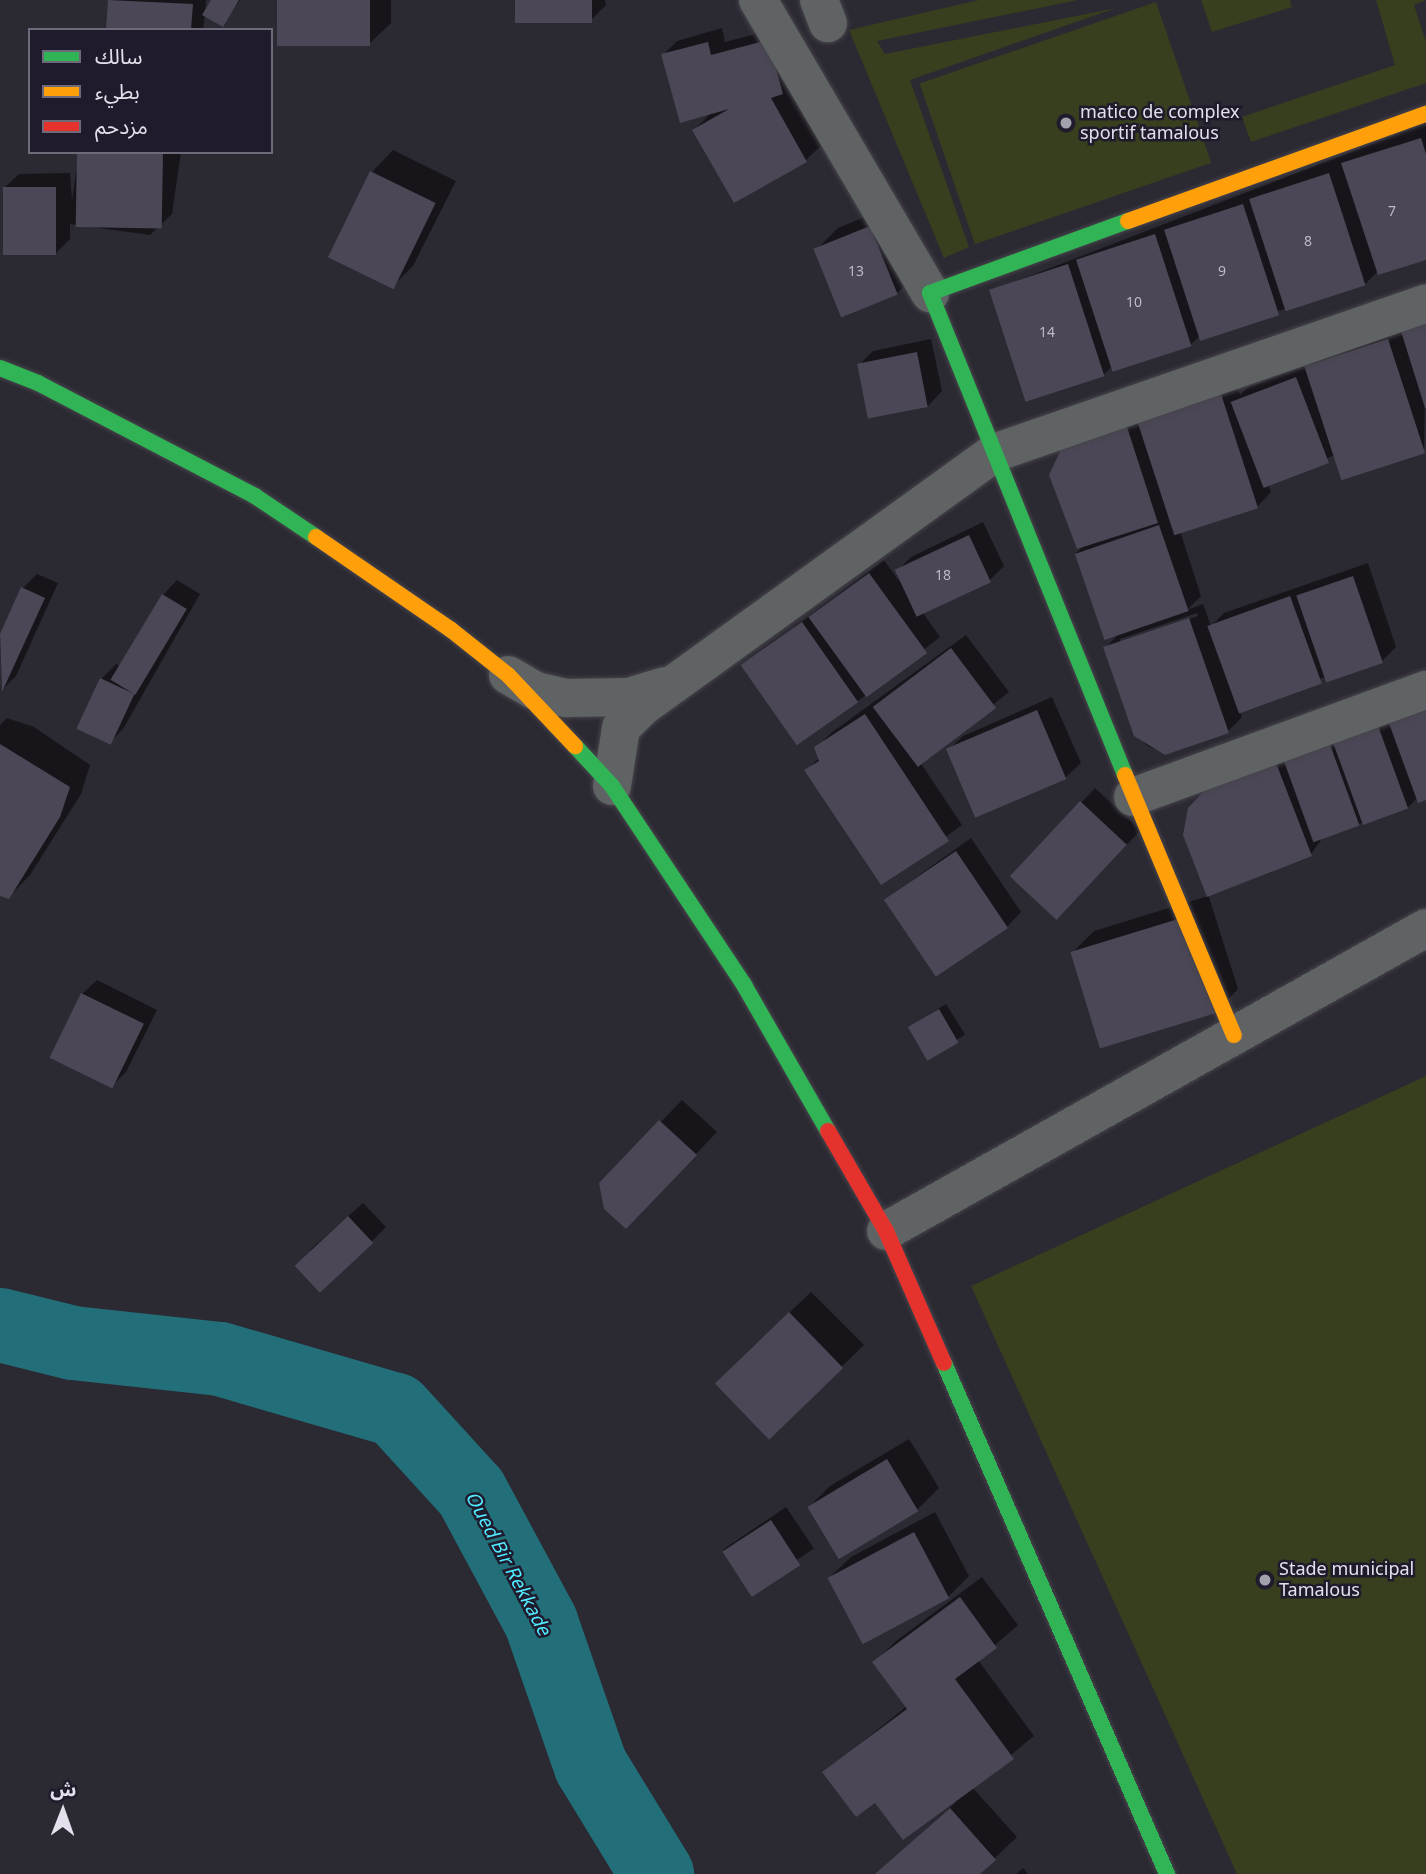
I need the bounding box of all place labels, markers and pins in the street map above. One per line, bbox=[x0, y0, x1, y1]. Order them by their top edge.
place label: matico de complex sportif tamalous bbox=[1080, 102, 1240, 144]
marker: matico de complex sportif tamalous bbox=[1058, 115, 1074, 131]
place label: Stade municipal Tamalous bbox=[1279, 1559, 1414, 1602]
marker: Stade municipal Tamalous bbox=[1257, 1572, 1273, 1588]

